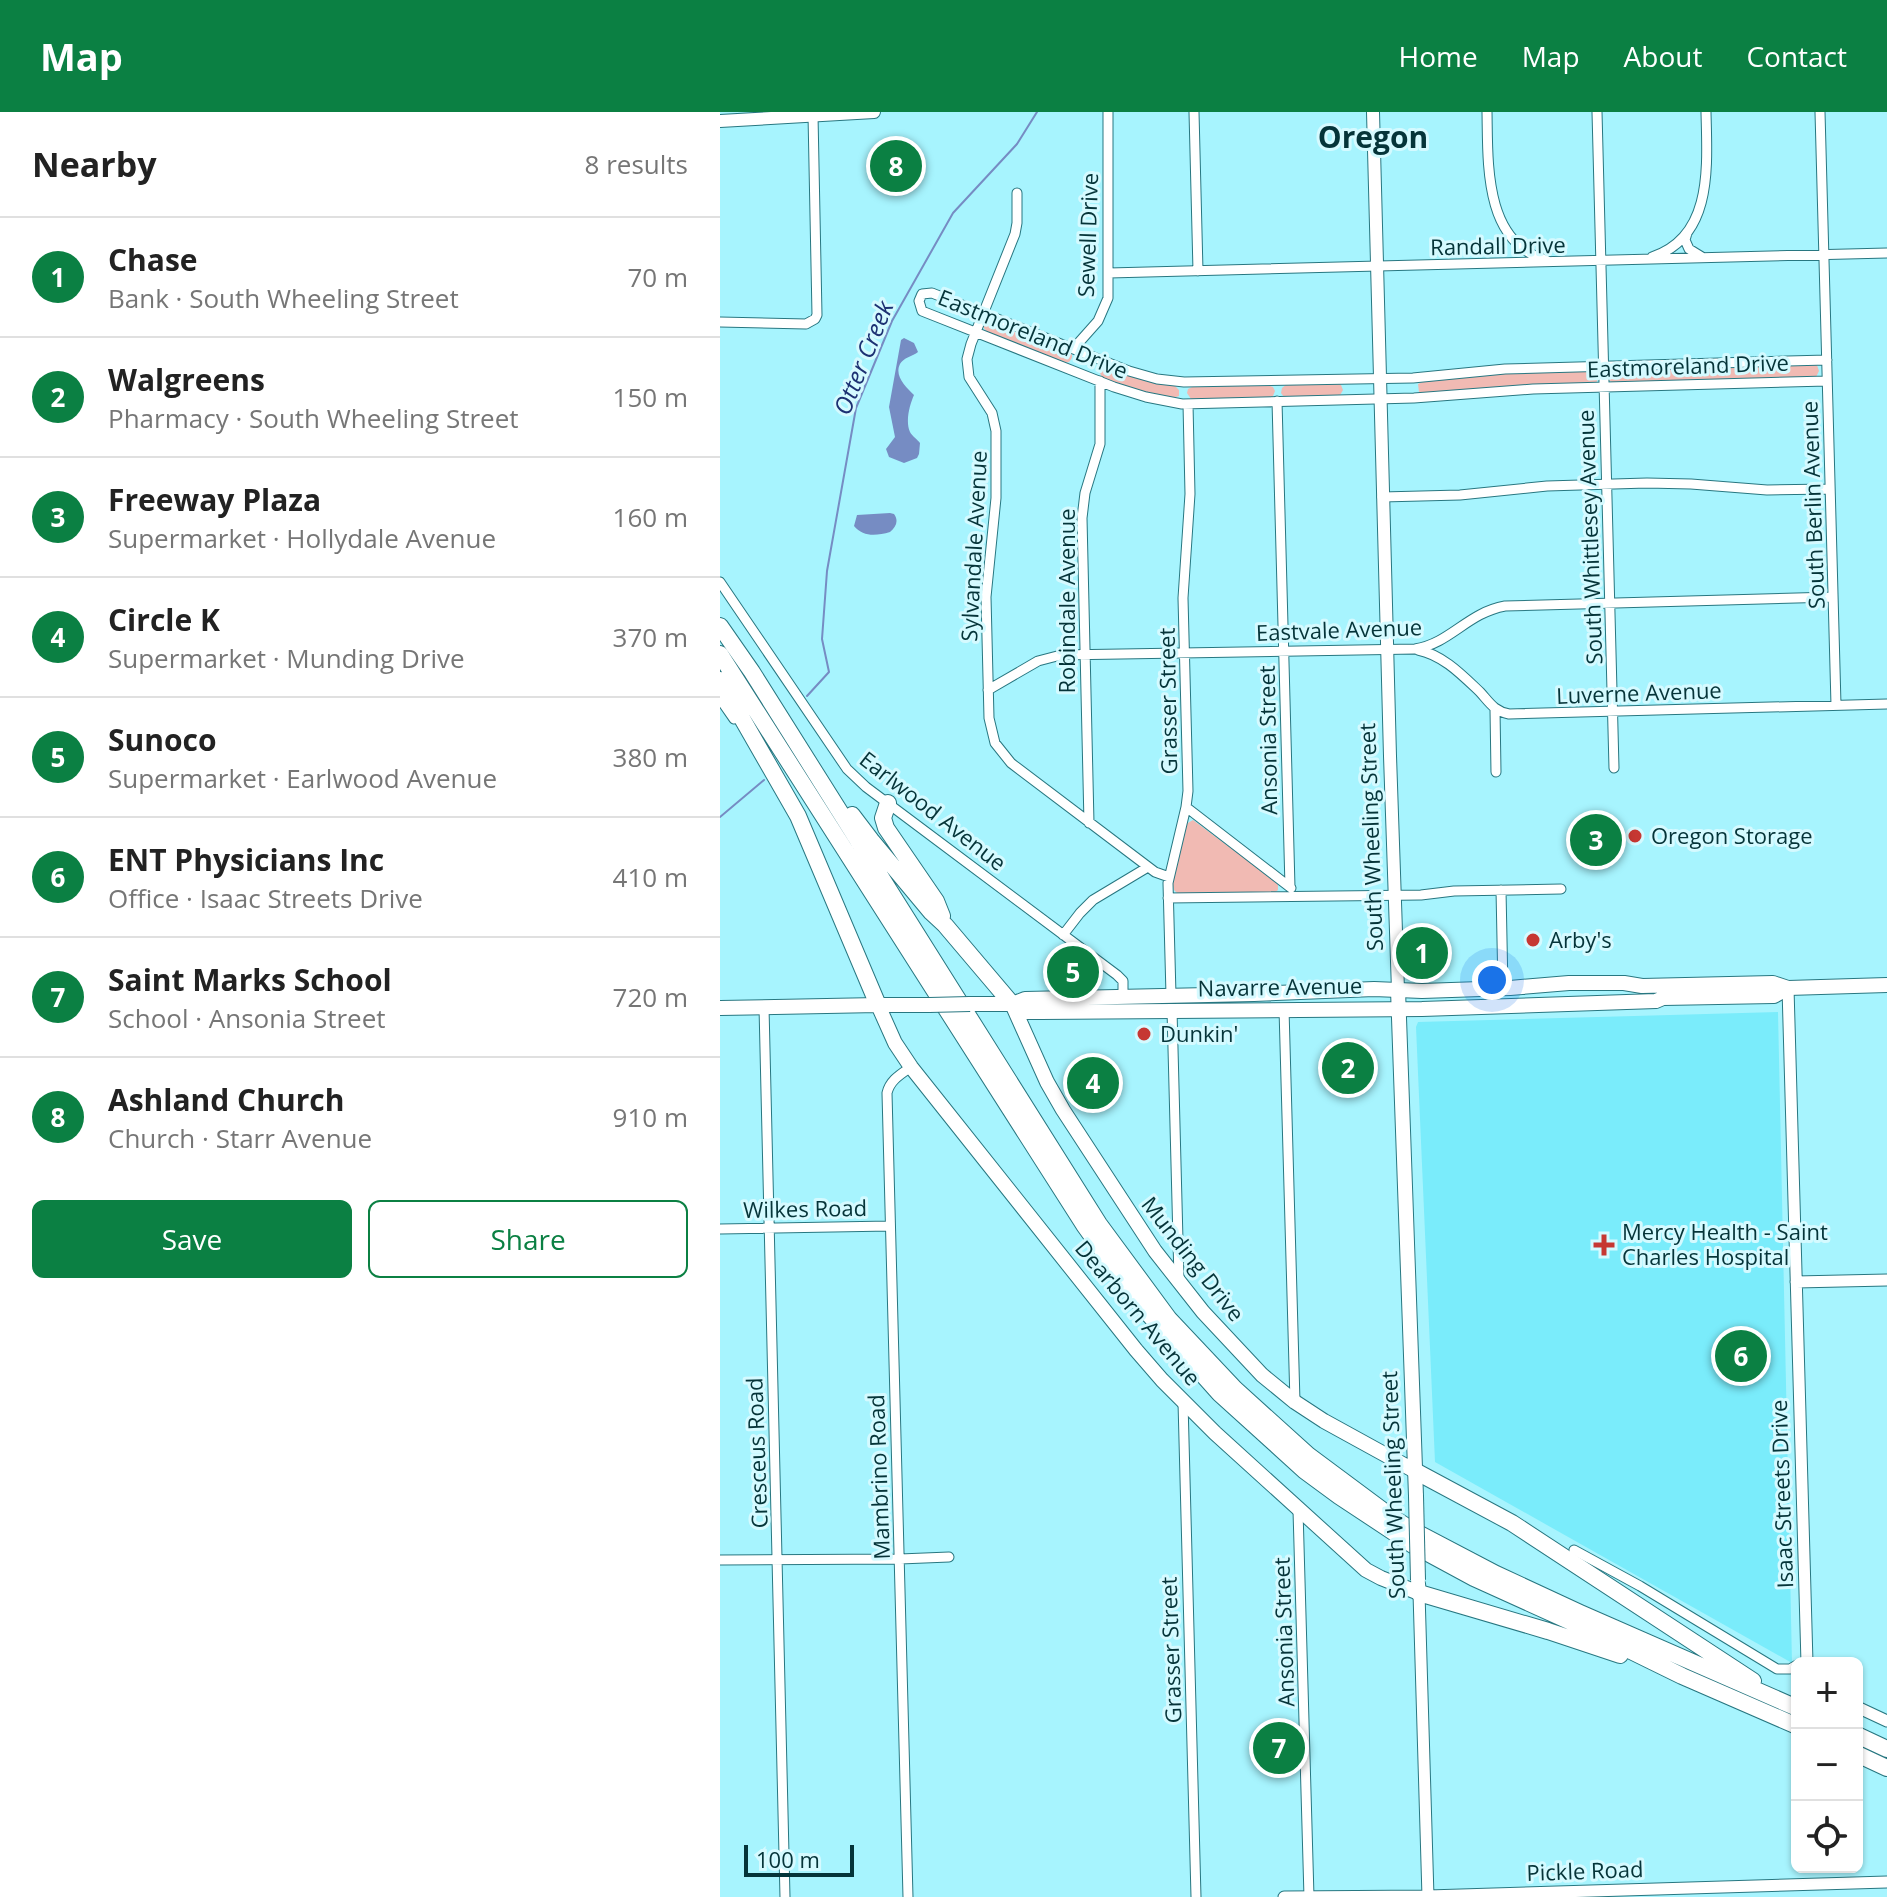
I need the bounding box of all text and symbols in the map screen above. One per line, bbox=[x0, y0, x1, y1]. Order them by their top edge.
text: Map bbox=[40, 30, 123, 82]
text: Home bbox=[1399, 37, 1478, 75]
text: Map bbox=[1522, 37, 1580, 75]
text: About bbox=[1624, 37, 1702, 75]
text: Contact bbox=[1746, 37, 1847, 75]
district label: Oregon bbox=[1318, 116, 1428, 157]
pin: 8 bbox=[870, 136, 922, 196]
text: Nearby bbox=[32, 141, 157, 187]
text: 8 results bbox=[585, 146, 688, 182]
street label: Sewell Drive bbox=[1070, 172, 1104, 298]
street label: Randall Drive bbox=[1430, 229, 1566, 261]
text: Chase bbox=[108, 239, 198, 280]
text: 1 bbox=[51, 259, 65, 295]
text: 70 m bbox=[627, 259, 688, 295]
text: Bank · South Wheeling Street bbox=[108, 280, 459, 316]
street label: Eastmoreland Drive bbox=[934, 281, 1133, 385]
water label: Otter Creek bbox=[825, 294, 901, 419]
street label: Eastmoreland Drive bbox=[1586, 346, 1789, 384]
text: Walgreens bbox=[108, 359, 265, 400]
text: 2 bbox=[51, 379, 65, 415]
text: 150 m bbox=[613, 379, 688, 415]
text: Pharmacy · South Wheeling Street bbox=[108, 400, 519, 436]
street label: South Berlin Avenue bbox=[1793, 400, 1831, 610]
street label: South Whittlesey Avenue bbox=[1570, 409, 1608, 665]
street label: Sylvandale Avenue bbox=[953, 450, 993, 642]
text: Freeway Plaza bbox=[108, 479, 321, 520]
text: 3 bbox=[51, 499, 65, 535]
text: 160 m bbox=[613, 499, 688, 535]
street label: Robindale Avenue bbox=[1051, 508, 1081, 694]
text: Supermarket · Hollydale Avenue bbox=[108, 520, 496, 556]
text: Circle K bbox=[108, 599, 220, 640]
street label: Eastvale Avenue bbox=[1255, 611, 1423, 647]
text: 4 bbox=[51, 619, 65, 655]
text: 370 m bbox=[613, 619, 688, 655]
street label: Grasser Street bbox=[1151, 627, 1183, 775]
text: Supermarket · Munding Drive bbox=[108, 640, 465, 676]
street label: Ansonia Street bbox=[1251, 665, 1283, 815]
street label: Luverne Avenue bbox=[1556, 674, 1722, 710]
text: Sunoco bbox=[108, 719, 217, 760]
street label: South Wheeling Street bbox=[1351, 722, 1389, 952]
text: 5 bbox=[51, 739, 65, 775]
text: 380 m bbox=[613, 739, 688, 775]
street label: Earlwood Avenue bbox=[854, 744, 1013, 877]
text: Supermarket · Earlwood Avenue bbox=[108, 760, 497, 796]
pin: 3 bbox=[1570, 810, 1622, 870]
place label: Oregon Storage bbox=[1651, 820, 1813, 850]
marker: Oregon Storage bbox=[1626, 827, 1644, 845]
text: ENT Physicians Inc bbox=[108, 839, 384, 880]
text: 6 bbox=[51, 859, 65, 895]
text: 410 m bbox=[613, 859, 688, 895]
text: Office · Isaac Streets Drive bbox=[108, 880, 423, 916]
pin: 1 bbox=[1396, 923, 1448, 983]
place label: Arby's bbox=[1549, 924, 1612, 954]
marker: Arby's bbox=[1524, 931, 1542, 949]
pin: 5 bbox=[1047, 942, 1099, 1002]
text: Saint Marks School bbox=[108, 959, 392, 1000]
your location bbox=[1472, 960, 1512, 1000]
street label: Navarre Avenue bbox=[1197, 970, 1363, 1002]
text: 7 bbox=[51, 979, 65, 1015]
text: 720 m bbox=[613, 979, 688, 1015]
text: School · Ansonia Street bbox=[108, 1000, 386, 1036]
place label: Dunkin' bbox=[1160, 1018, 1238, 1048]
marker: Dunkin' bbox=[1135, 1025, 1153, 1043]
pin: 2 bbox=[1322, 1038, 1374, 1098]
pin: 4 bbox=[1067, 1053, 1119, 1113]
text: Ashland Church bbox=[108, 1079, 344, 1120]
text: 8 bbox=[51, 1099, 65, 1135]
text: 910 m bbox=[613, 1099, 688, 1135]
text: Church · Starr Avenue bbox=[108, 1120, 372, 1156]
street label: Munding Drive bbox=[1136, 1190, 1252, 1327]
street label: Wilkes Road bbox=[743, 1192, 867, 1224]
button: Save bbox=[32, 1200, 352, 1278]
button: Share bbox=[368, 1200, 688, 1278]
place label: Mercy Health - Saint Charles Hospital bbox=[1622, 1216, 1828, 1271]
street label: Dearborn Avenue bbox=[1069, 1233, 1208, 1391]
marker: Mercy Health - Saint Charles Hospital bbox=[1593, 1234, 1615, 1256]
pin: 6 bbox=[1715, 1326, 1767, 1386]
street label: South Wheeling Street bbox=[1373, 1370, 1411, 1600]
street label: Cresceus Road bbox=[738, 1377, 774, 1529]
street label: Mambrino Road bbox=[860, 1394, 896, 1560]
street label: Isaac Streets Drive bbox=[1763, 1399, 1799, 1589]
street label: Ansonia Street bbox=[1265, 1557, 1301, 1707]
street label: Grasser Street bbox=[1152, 1576, 1188, 1724]
map controls bbox=[1791, 1657, 1863, 1873]
button: + bbox=[1791, 1657, 1863, 1729]
pin: 7 bbox=[1253, 1718, 1305, 1778]
button: − bbox=[1791, 1729, 1863, 1801]
button: locate bbox=[1791, 1801, 1863, 1873]
scale bar bbox=[744, 1841, 854, 1877]
text: 100 m bbox=[756, 1844, 820, 1874]
street label: Pickle Road bbox=[1526, 1853, 1644, 1887]

